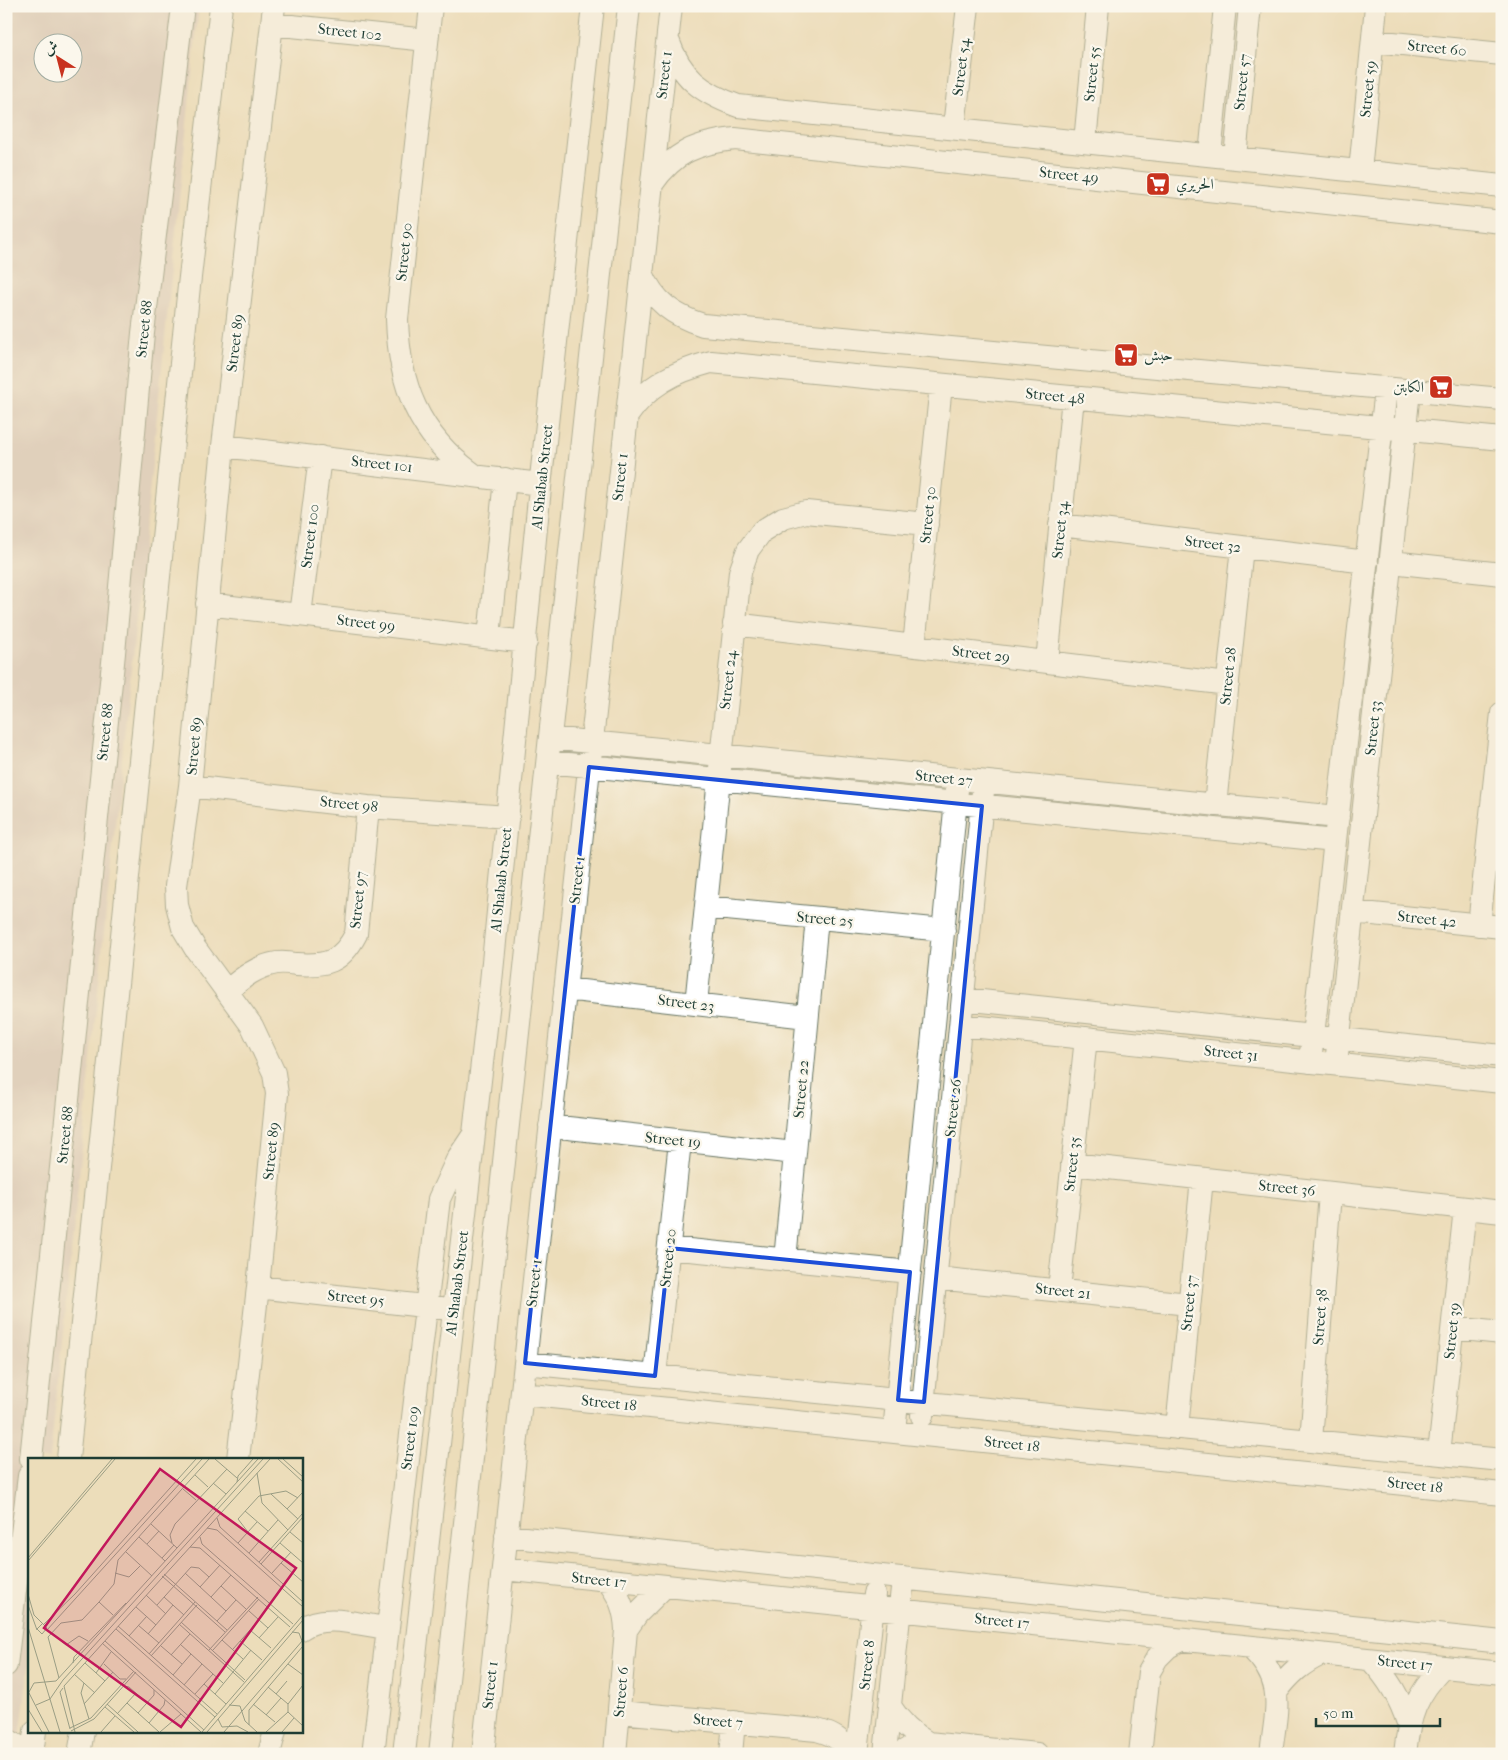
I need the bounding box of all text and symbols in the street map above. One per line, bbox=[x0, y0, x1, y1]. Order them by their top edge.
street label: Street 102 bbox=[317, 20, 383, 44]
north arrow bbox=[32, 32, 82, 82]
street label: Street 54 bbox=[949, 36, 974, 97]
street label: Street 60 bbox=[1407, 36, 1467, 60]
text: ش bbox=[40, 37, 61, 59]
street label: Street 55 bbox=[1080, 45, 1104, 103]
street label: Street 1 bbox=[653, 50, 675, 100]
street label: Street 57 bbox=[1230, 53, 1254, 111]
street label: Street 59 bbox=[1356, 60, 1380, 118]
street label: Street 49 bbox=[1038, 163, 1100, 187]
supermarket icon: الحريري bbox=[1145, 171, 1171, 197]
place label: الحريري bbox=[1176, 175, 1214, 196]
street label: Street 90 bbox=[392, 222, 416, 282]
street label: Street 88 bbox=[132, 299, 156, 359]
street label: Street 89 bbox=[223, 313, 247, 373]
supermarket icon: حبش bbox=[1113, 342, 1139, 368]
place label: حبش bbox=[1144, 346, 1173, 365]
supermarket icon: الكابتن bbox=[1428, 374, 1454, 400]
place label: الكابتن bbox=[1393, 378, 1424, 396]
street label: Street 48 bbox=[1025, 384, 1085, 408]
street label: Al Shabab Street bbox=[527, 423, 557, 531]
street label: Street 101 bbox=[350, 452, 414, 476]
street label: Street 1 bbox=[609, 452, 631, 502]
street label: Street 30 bbox=[916, 486, 940, 544]
street label: Street 34 bbox=[1048, 499, 1072, 560]
street label: Street 100 bbox=[297, 503, 323, 569]
street label: Street 32 bbox=[1184, 532, 1243, 556]
street label: Street 99 bbox=[336, 610, 396, 636]
street label: Street 29 bbox=[951, 642, 1011, 667]
street label: Street 28 bbox=[1216, 646, 1240, 706]
street label: Street 24 bbox=[716, 648, 740, 710]
street label: Street 33 bbox=[1361, 700, 1385, 756]
street label: Street 88 bbox=[93, 702, 117, 762]
street label: Street 89 bbox=[182, 716, 206, 776]
street label: Street 27 bbox=[914, 766, 974, 790]
street label: Street 98 bbox=[319, 792, 379, 816]
street label: Al Shabab Street bbox=[486, 826, 516, 934]
street label: Street 1 bbox=[566, 855, 588, 905]
street label: Street 97 bbox=[346, 870, 370, 930]
street label: Street 42 bbox=[1397, 907, 1458, 931]
street label: Street 25 bbox=[796, 908, 854, 930]
street label: Street 23 bbox=[657, 991, 715, 1015]
street label: Street 31 bbox=[1203, 1041, 1259, 1065]
street label: Street 22 bbox=[789, 1059, 813, 1119]
street label: Street 26 bbox=[941, 1077, 965, 1138]
street label: Street 88 bbox=[53, 1105, 77, 1165]
street label: Street 89 bbox=[259, 1121, 283, 1181]
street label: Street 19 bbox=[644, 1128, 702, 1152]
street label: Street 35 bbox=[1060, 1135, 1084, 1193]
street label: Street 36 bbox=[1258, 1176, 1317, 1200]
street label: Street 20 bbox=[656, 1228, 680, 1288]
street label: Al Shabab Street bbox=[442, 1229, 472, 1338]
street label: Street 1 bbox=[523, 1258, 545, 1308]
street label: Street 37 bbox=[1177, 1274, 1201, 1332]
street label: Street 21 bbox=[1034, 1279, 1092, 1303]
street label: Street 95 bbox=[327, 1286, 385, 1310]
street label: Street 38 bbox=[1309, 1288, 1331, 1346]
street label: Street 39 bbox=[1440, 1302, 1464, 1360]
street label: Street 18 bbox=[580, 1391, 638, 1415]
street label: Street 109 bbox=[397, 1405, 423, 1471]
street label: Street 18 bbox=[983, 1432, 1041, 1456]
inset map bbox=[28, 1458, 302, 1732]
street label: Street 18 bbox=[1386, 1473, 1444, 1497]
street label: Street 17 bbox=[571, 1568, 627, 1592]
street label: Street 17 bbox=[974, 1609, 1030, 1633]
street label: Street 8 bbox=[855, 1639, 879, 1691]
street label: Street 17 bbox=[1377, 1651, 1433, 1675]
street label: Street 1 bbox=[479, 1660, 501, 1710]
street label: Street 6 bbox=[610, 1665, 632, 1718]
scale bar bbox=[1316, 1695, 1439, 1727]
text: 50 m bbox=[1323, 1704, 1354, 1722]
street label: Street 7 bbox=[692, 1710, 744, 1732]

